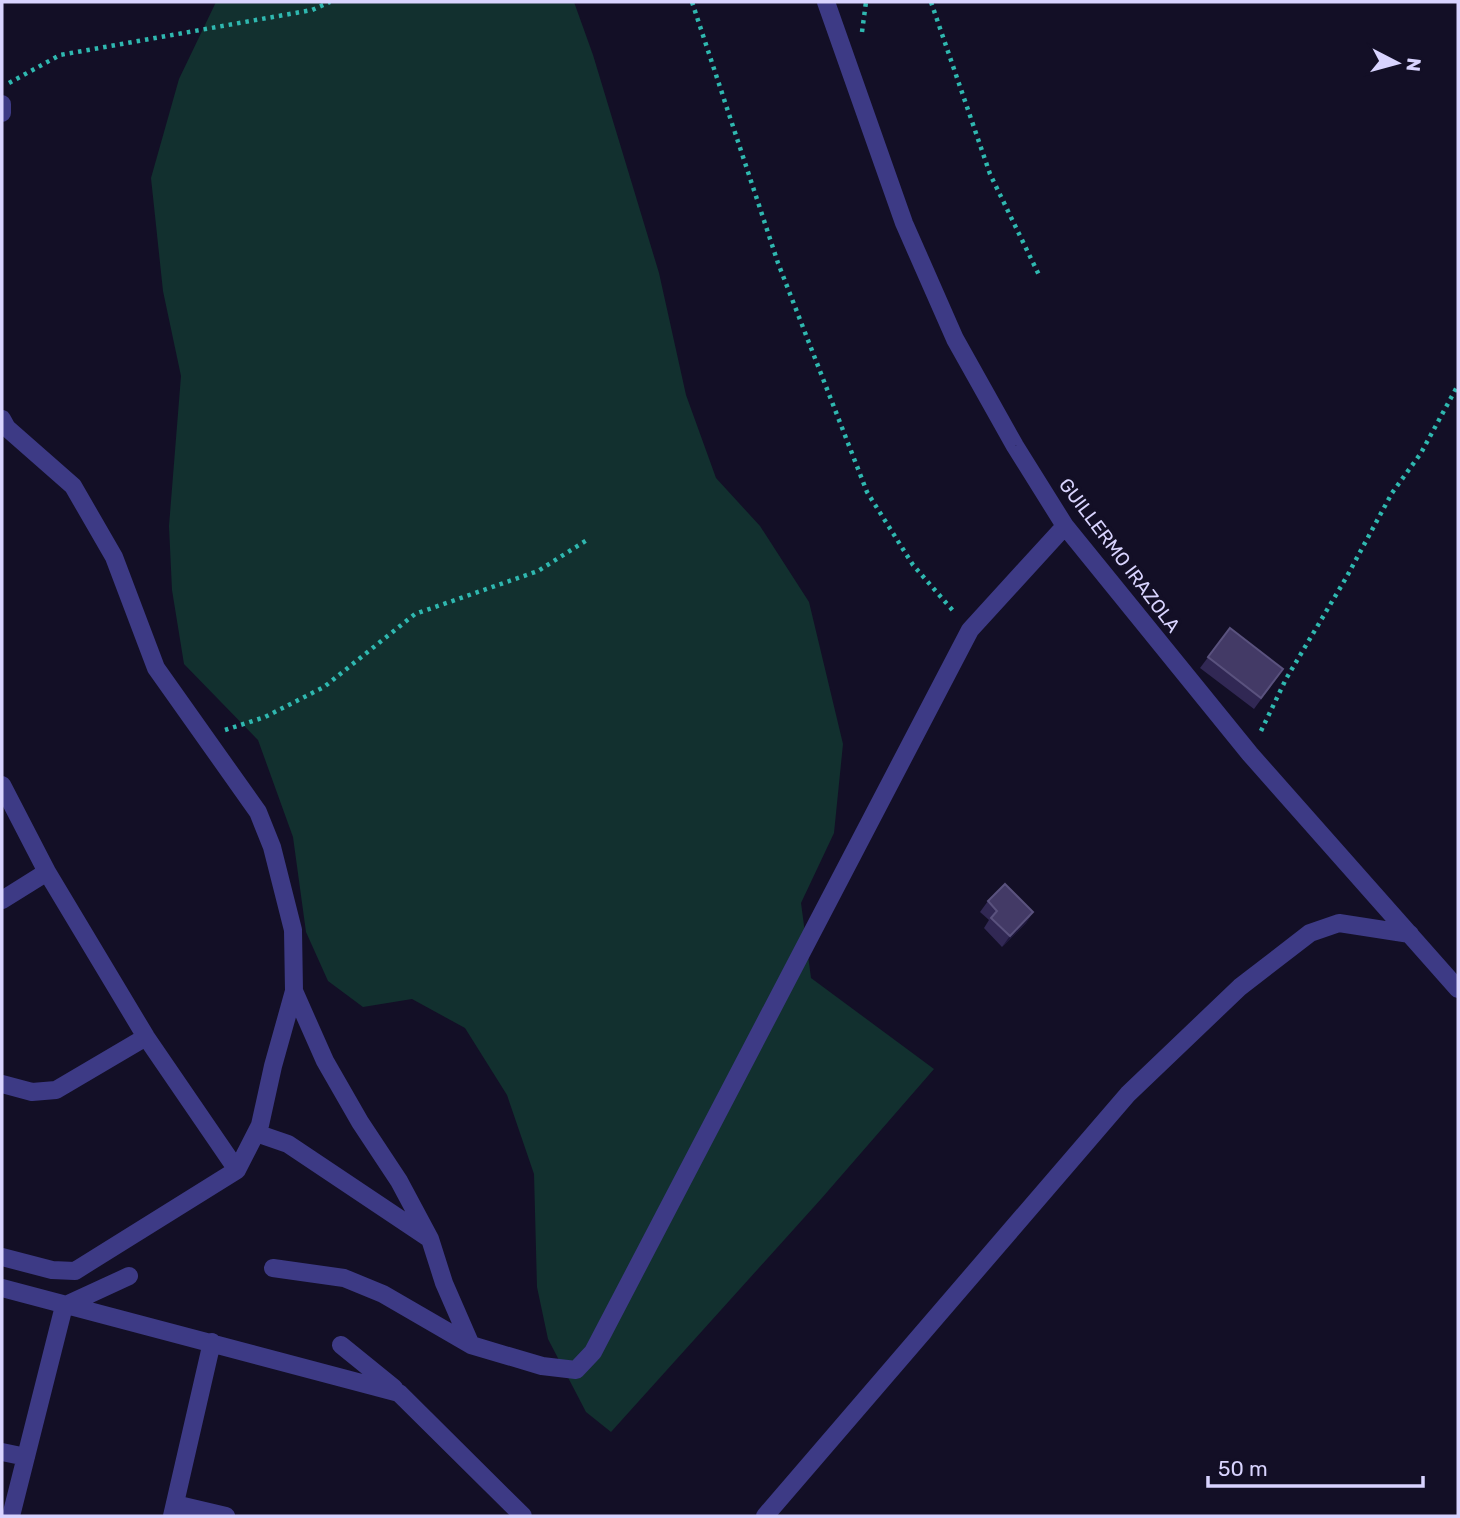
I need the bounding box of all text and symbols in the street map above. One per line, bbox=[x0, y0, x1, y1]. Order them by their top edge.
north arrow bbox=[1362, 28, 1432, 98]
text: N bbox=[1401, 57, 1426, 73]
street label: GUILLERMO IRAZOLA bbox=[1054, 474, 1185, 637]
scale bar bbox=[1208, 1444, 1423, 1488]
text: 50 m bbox=[1218, 1456, 1268, 1481]

